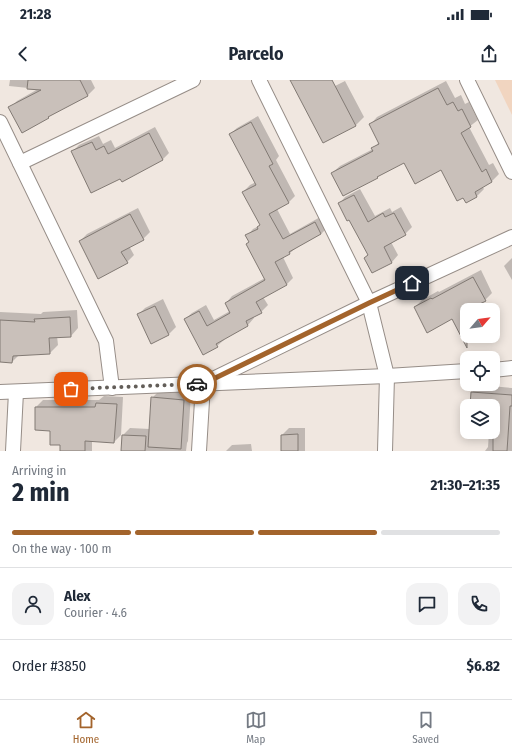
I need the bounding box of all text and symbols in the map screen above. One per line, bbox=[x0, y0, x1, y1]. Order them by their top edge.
text: 21:28 bbox=[20, 5, 51, 23]
icon: back bbox=[12, 43, 34, 65]
text: Parcelo bbox=[228, 43, 284, 65]
icon: share bbox=[478, 43, 500, 65]
pin bbox=[395, 266, 429, 300]
icon: home bbox=[401, 272, 423, 294]
north arrow bbox=[460, 303, 500, 343]
map controls bbox=[460, 303, 500, 439]
button: locate bbox=[460, 351, 500, 391]
courier bbox=[177, 364, 217, 404]
pin bbox=[54, 372, 88, 406]
icon: car bbox=[186, 373, 208, 395]
icon: bag bbox=[60, 378, 82, 400]
button: layers bbox=[460, 399, 500, 439]
text: Arriving in bbox=[12, 463, 66, 478]
text: 21:30–21:35 bbox=[430, 476, 500, 494]
text: 2 min bbox=[12, 477, 70, 508]
text: On the way · 100 m bbox=[12, 541, 112, 556]
button: person bbox=[12, 583, 54, 625]
button: chat bbox=[406, 583, 448, 625]
button: phone bbox=[458, 583, 500, 625]
text: Alex bbox=[64, 587, 91, 605]
text: Courier · 4.6 bbox=[64, 605, 127, 620]
text: Order #3850 bbox=[12, 657, 86, 675]
text: $6.82 bbox=[466, 657, 500, 675]
tab: Home bbox=[73, 709, 99, 746]
tab: Map bbox=[245, 709, 267, 746]
tab: Saved bbox=[412, 709, 439, 746]

